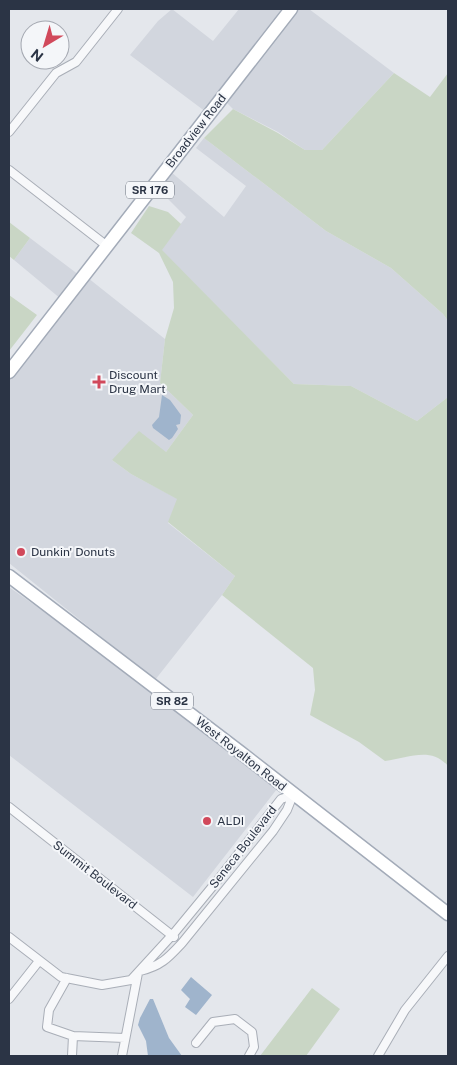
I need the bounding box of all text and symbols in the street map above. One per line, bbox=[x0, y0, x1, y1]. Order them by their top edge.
north arrow bbox=[20, 20, 70, 70]
text: N bbox=[28, 46, 46, 65]
street label: Broadview Road bbox=[163, 91, 229, 171]
road number: SR 176 bbox=[126, 182, 174, 198]
place label: Discount Drug Mart bbox=[109, 368, 166, 396]
marker: Discount Drug Mart bbox=[93, 376, 105, 388]
place label: Dunkin' Donuts bbox=[31, 545, 115, 559]
marker: Dunkin' Donuts bbox=[15, 546, 27, 558]
road number: SR 82 bbox=[151, 692, 193, 709]
street label: West Royalton Road bbox=[193, 714, 289, 794]
street label: Seneca Boulevard bbox=[206, 803, 280, 891]
place label: ALDI bbox=[217, 814, 244, 828]
marker: ALDI bbox=[201, 815, 213, 827]
street label: Summit Boulevard bbox=[50, 838, 140, 912]

